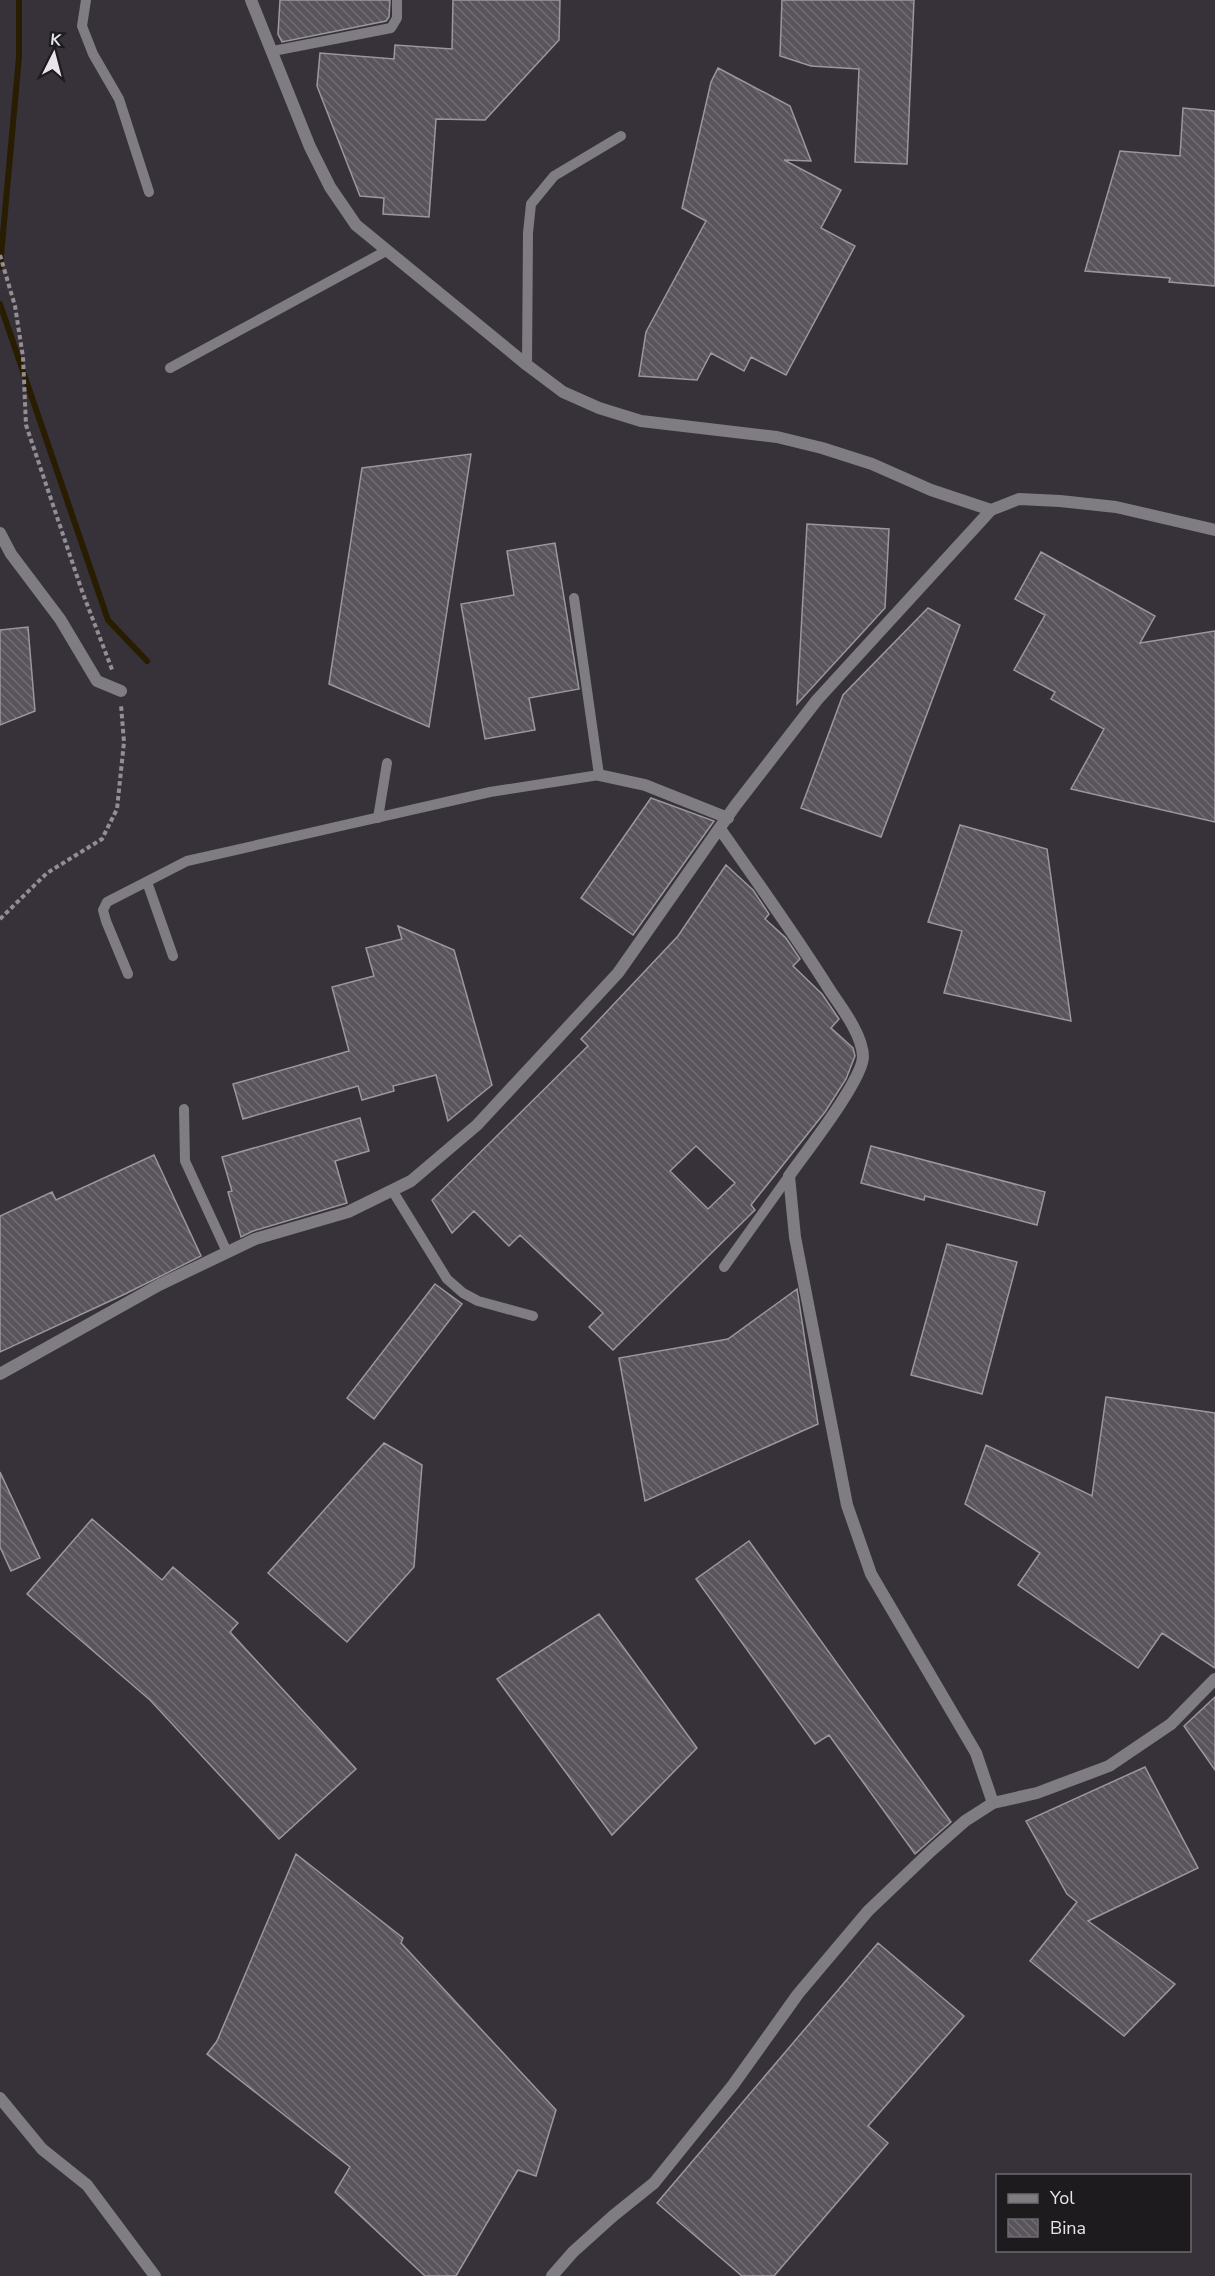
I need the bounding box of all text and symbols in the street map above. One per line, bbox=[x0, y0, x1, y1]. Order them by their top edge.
north arrow bbox=[24, 24, 84, 84]
text: K bbox=[49, 29, 63, 52]
legend bbox=[996, 2174, 1191, 2252]
text: Yol bbox=[1049, 2186, 1075, 2210]
text: Bina bbox=[1050, 2216, 1086, 2240]

